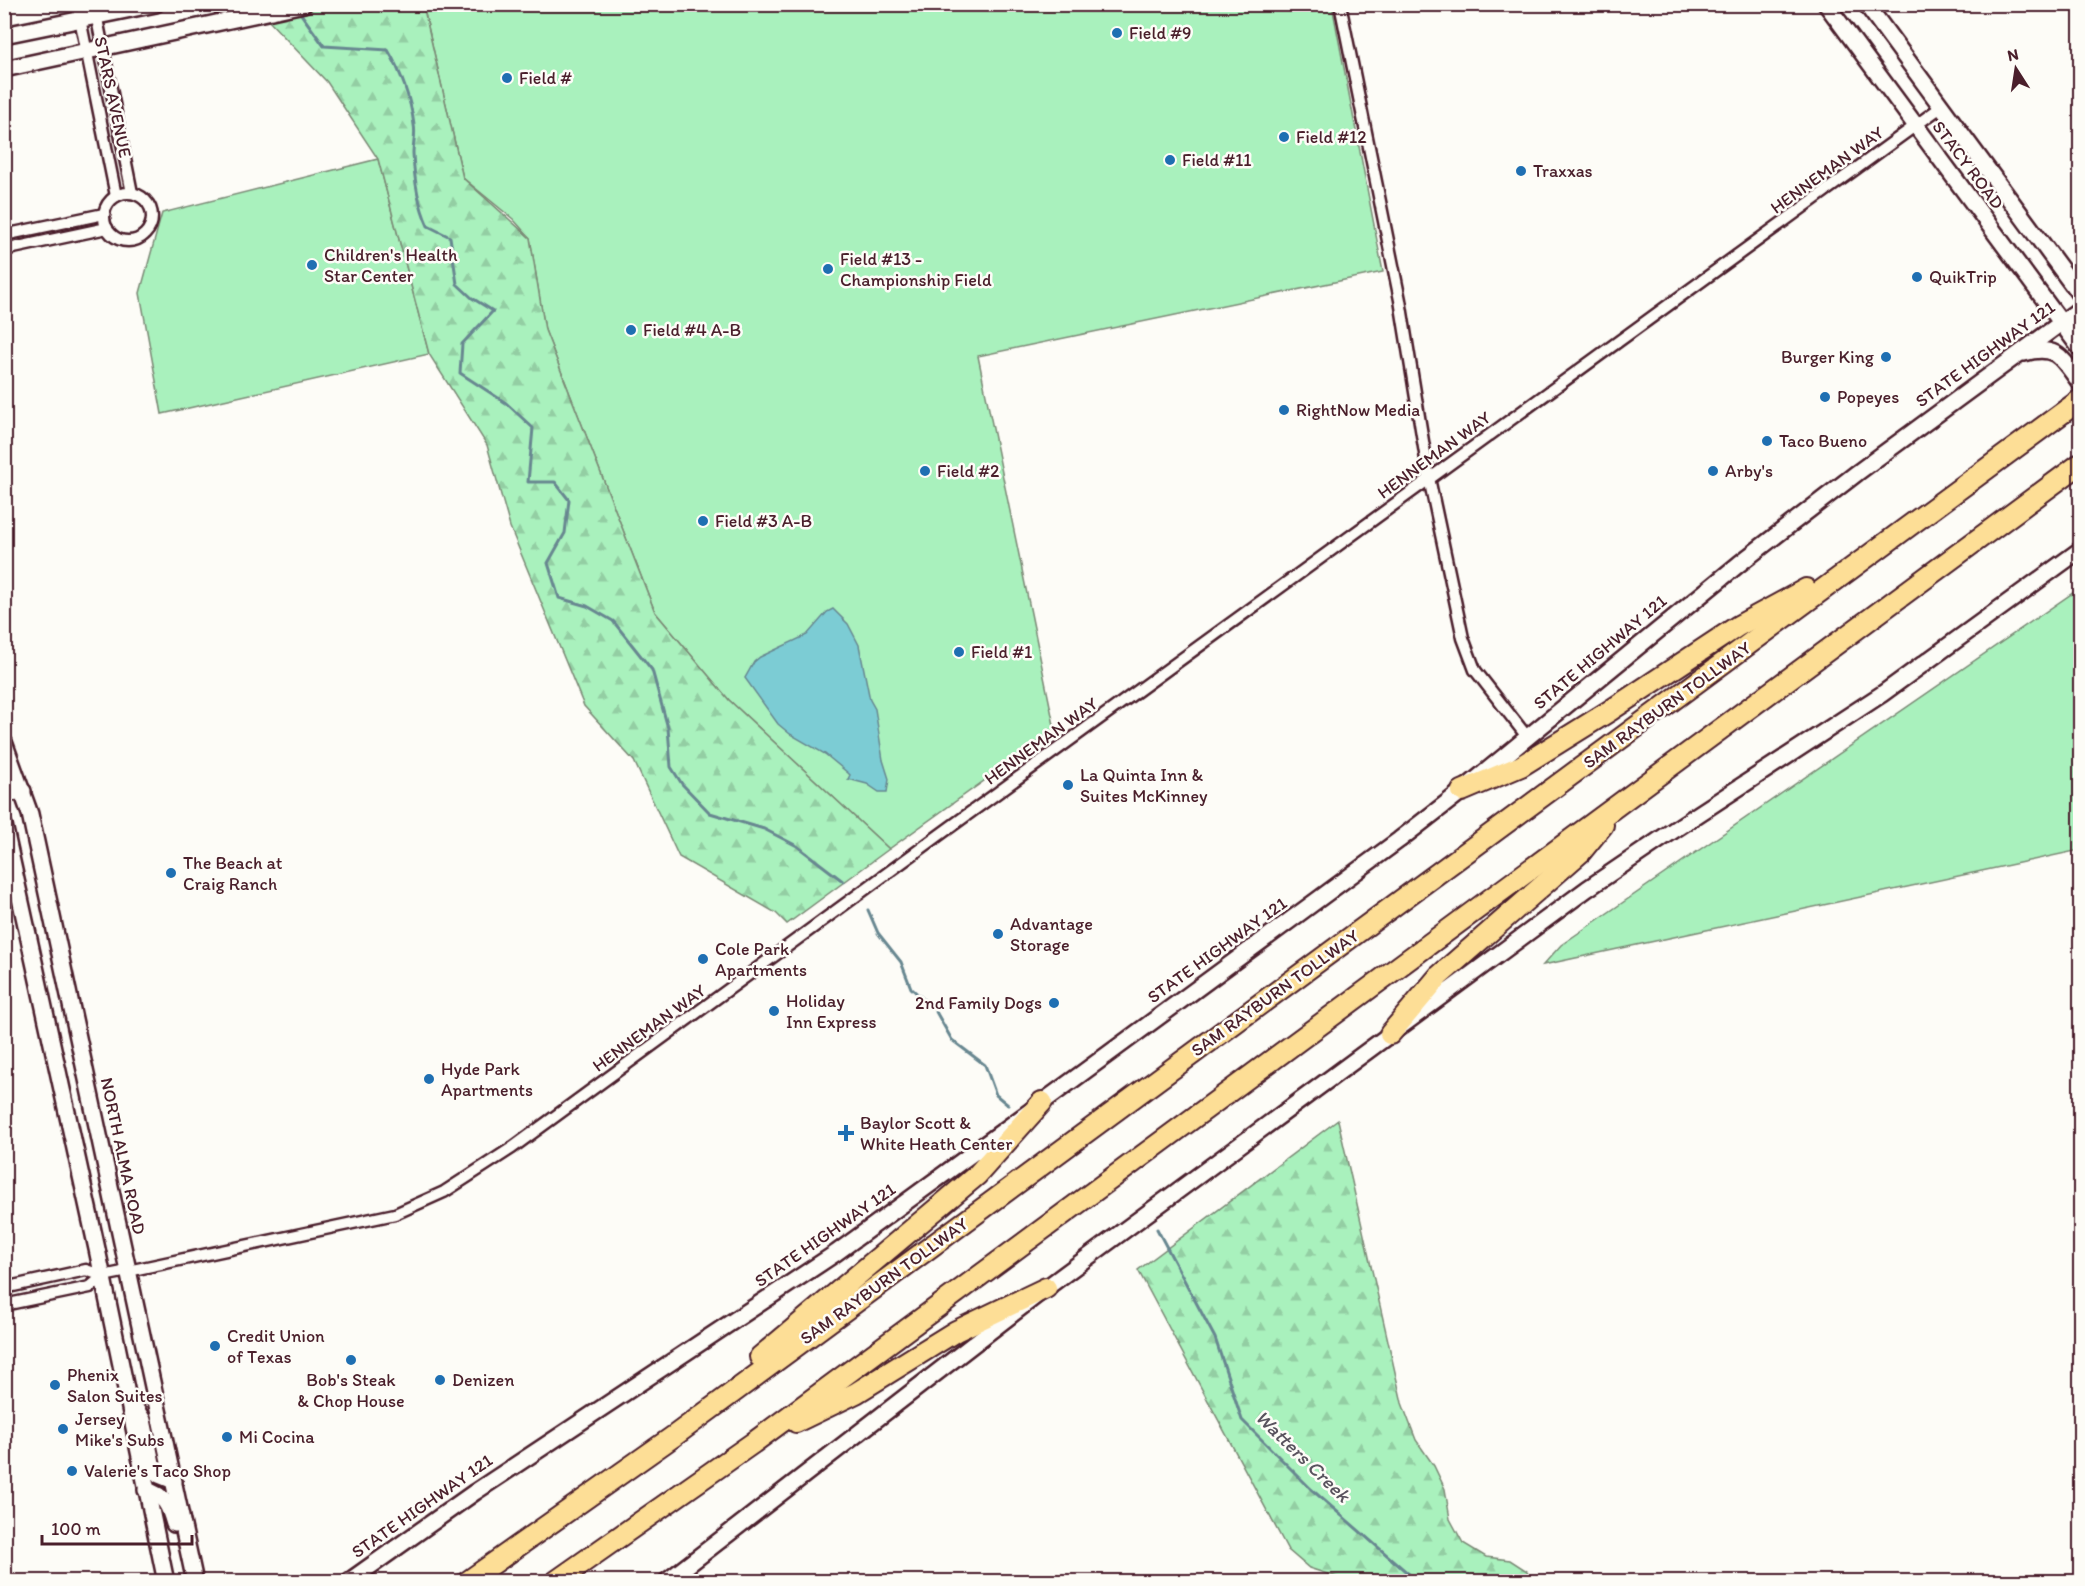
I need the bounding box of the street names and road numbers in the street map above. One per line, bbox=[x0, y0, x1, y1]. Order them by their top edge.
street label: STARS AVENUE bbox=[89, 34, 137, 160]
street label: STACY ROAD bbox=[1928, 116, 2008, 214]
street label: HENNEMAN WAY bbox=[1766, 121, 1889, 219]
street label: STATE HIGHWAY 121 bbox=[1911, 296, 2059, 412]
street label: HENNEMAN WAY bbox=[1373, 406, 1496, 504]
street label: STATE HIGHWAY 121 bbox=[1529, 590, 1671, 714]
street label: SAM RAYBURN TOLLWAY bbox=[1579, 636, 1756, 773]
street label: HENNEMAN WAY bbox=[980, 692, 1103, 790]
street label: STATE HIGHWAY 121 bbox=[1143, 892, 1291, 1008]
street label: SAM RAYBURN TOLLWAY bbox=[1187, 924, 1364, 1061]
street label: HENNEMAN WAY bbox=[588, 979, 711, 1077]
street label: NORTH ALMA ROAD bbox=[96, 1075, 150, 1237]
street label: STATE HIGHWAY 121 bbox=[750, 1178, 900, 1292]
street label: SAM RAYBURN TOLLWAY bbox=[796, 1212, 973, 1349]
street label: STATE HIGHWAY 121 bbox=[347, 1449, 497, 1563]

